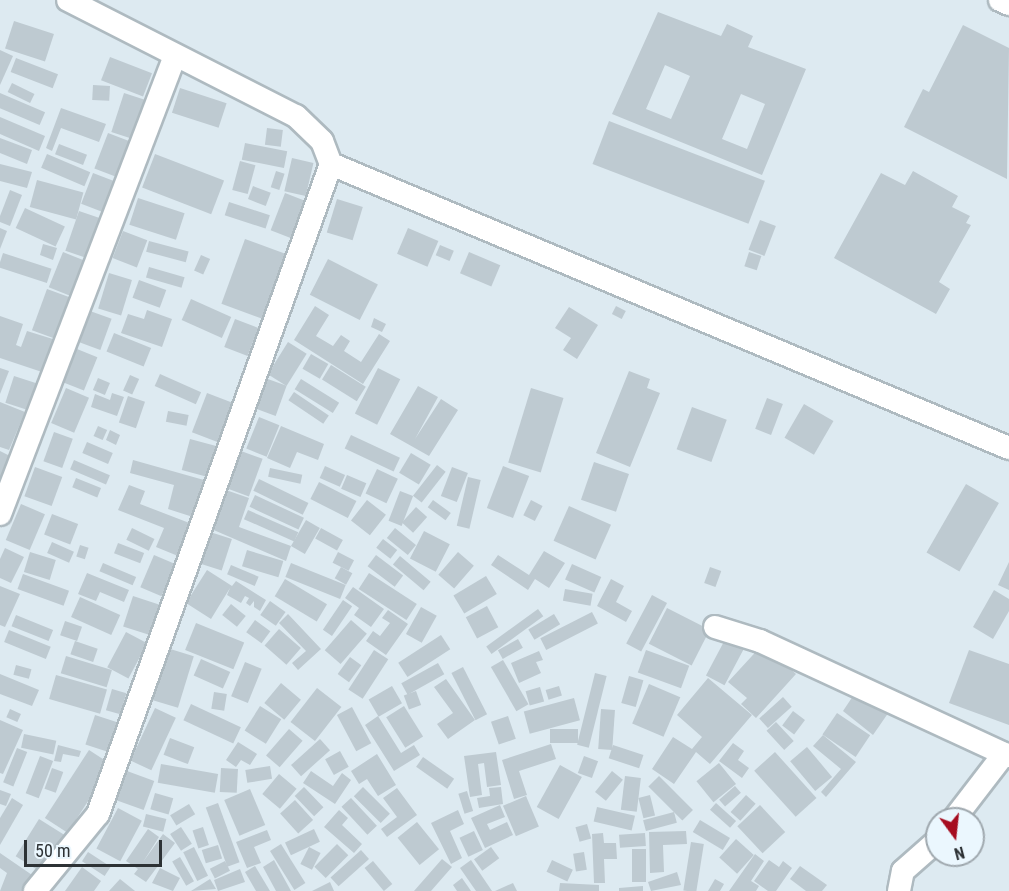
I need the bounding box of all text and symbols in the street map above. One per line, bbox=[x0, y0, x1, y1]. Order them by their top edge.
north arrow bbox=[925, 807, 985, 867]
scale bar bbox=[27, 828, 165, 866]
text: 50 m bbox=[35, 840, 70, 861]
text: N bbox=[952, 842, 966, 863]

